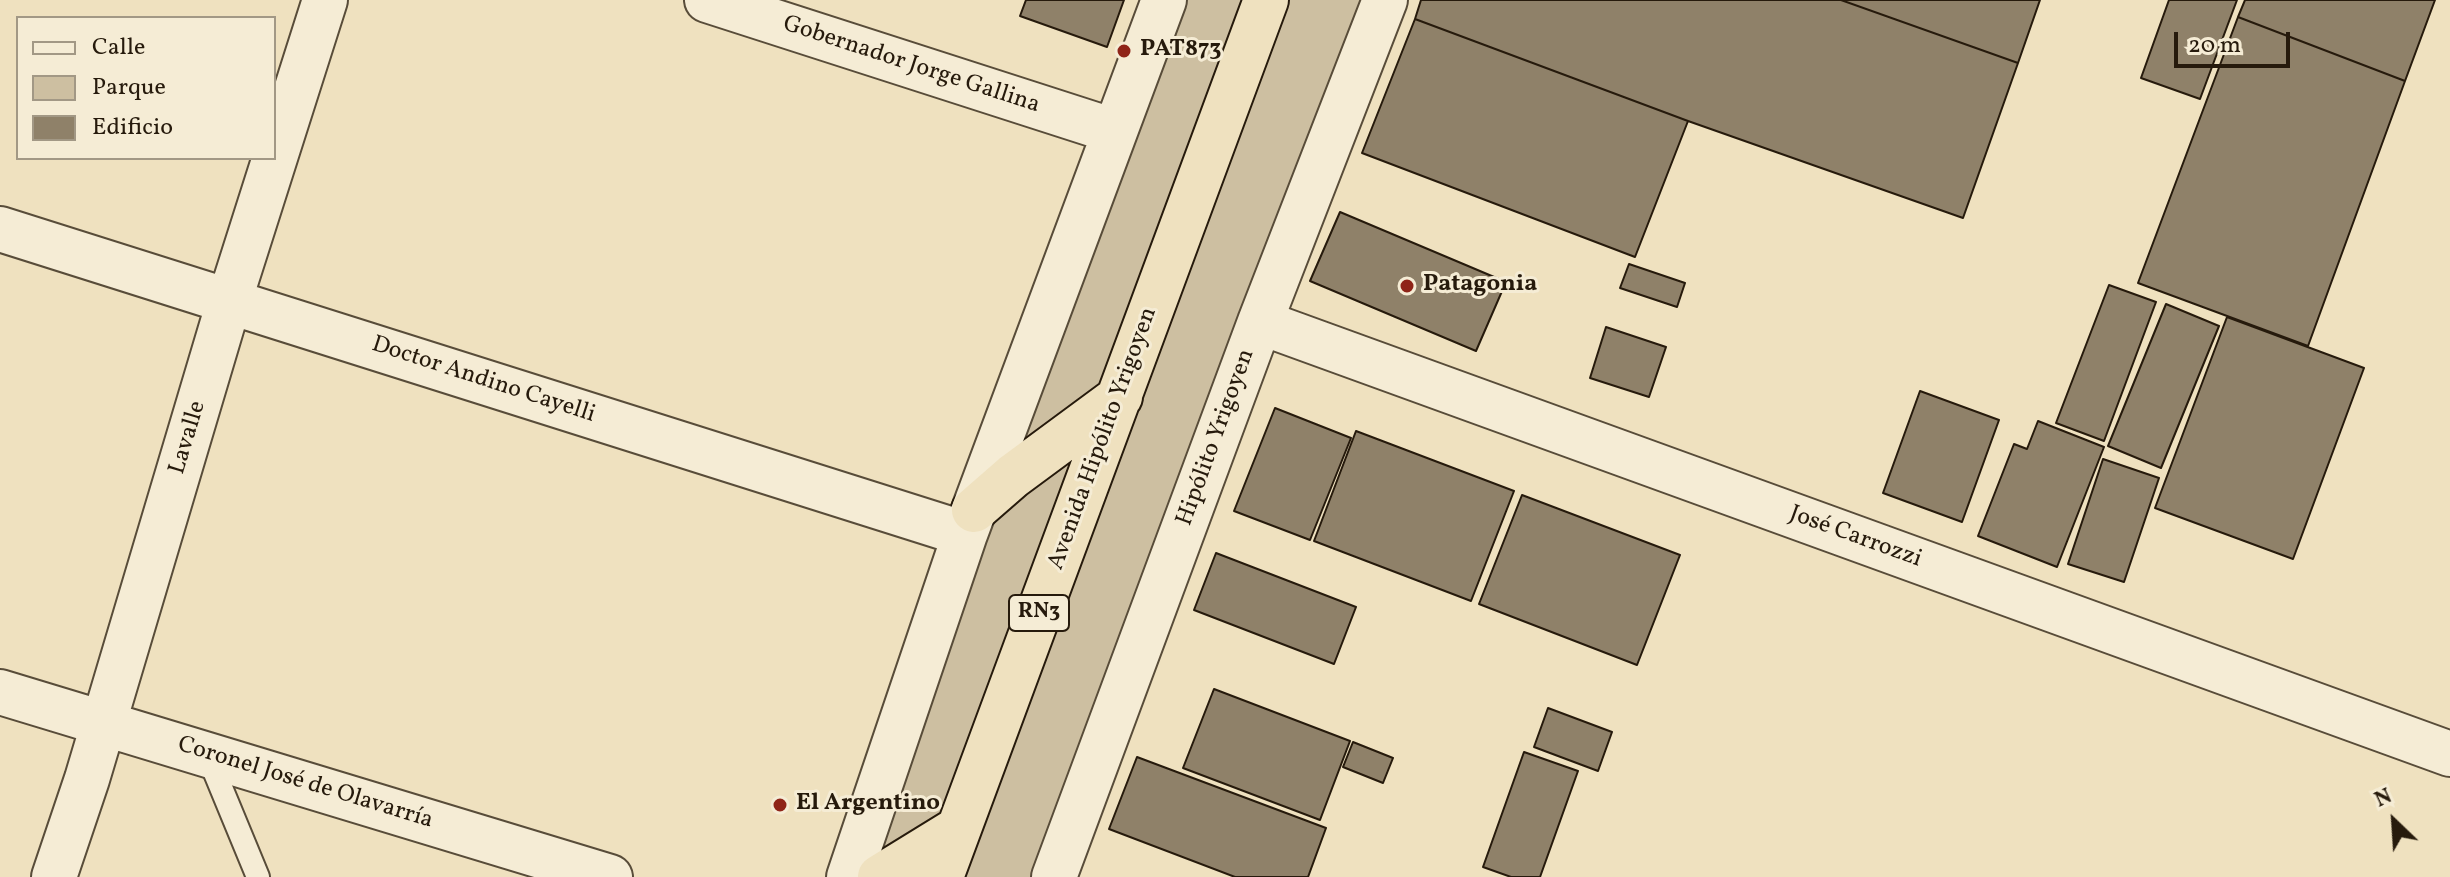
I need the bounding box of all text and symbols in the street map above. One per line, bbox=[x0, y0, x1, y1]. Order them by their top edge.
street label: Gobernador Jorge Gallina bbox=[779, 11, 1043, 121]
legend bbox=[16, 16, 276, 160]
scale bar bbox=[2178, 16, 2294, 66]
text: 20 m bbox=[2188, 29, 2241, 63]
text: Calle bbox=[92, 31, 145, 65]
place label: PAT873 bbox=[1140, 37, 1221, 65]
marker: PAT873 bbox=[1115, 42, 1133, 60]
text: Parque bbox=[92, 71, 166, 105]
text: Edificio bbox=[92, 111, 173, 145]
place label: Patagonia bbox=[1423, 272, 1537, 300]
marker: Patagonia bbox=[1398, 277, 1416, 295]
street label: Avenida Hipólito Yrigoyen bbox=[1043, 304, 1165, 574]
street label: Doctor Andino Cayelli bbox=[368, 331, 598, 431]
street label: Hipólito Yrigoyen bbox=[1172, 346, 1262, 530]
street label: Lavalle bbox=[164, 398, 214, 478]
street label: José Carrozzi bbox=[1785, 501, 1925, 575]
road number: RN3 bbox=[1009, 595, 1069, 631]
street label: Coronel José de Olavarría bbox=[174, 731, 436, 837]
north arrow bbox=[2354, 781, 2434, 861]
text: N bbox=[2370, 781, 2397, 816]
place label: El Argentino bbox=[796, 791, 940, 819]
marker: El Argentino bbox=[771, 796, 789, 814]

